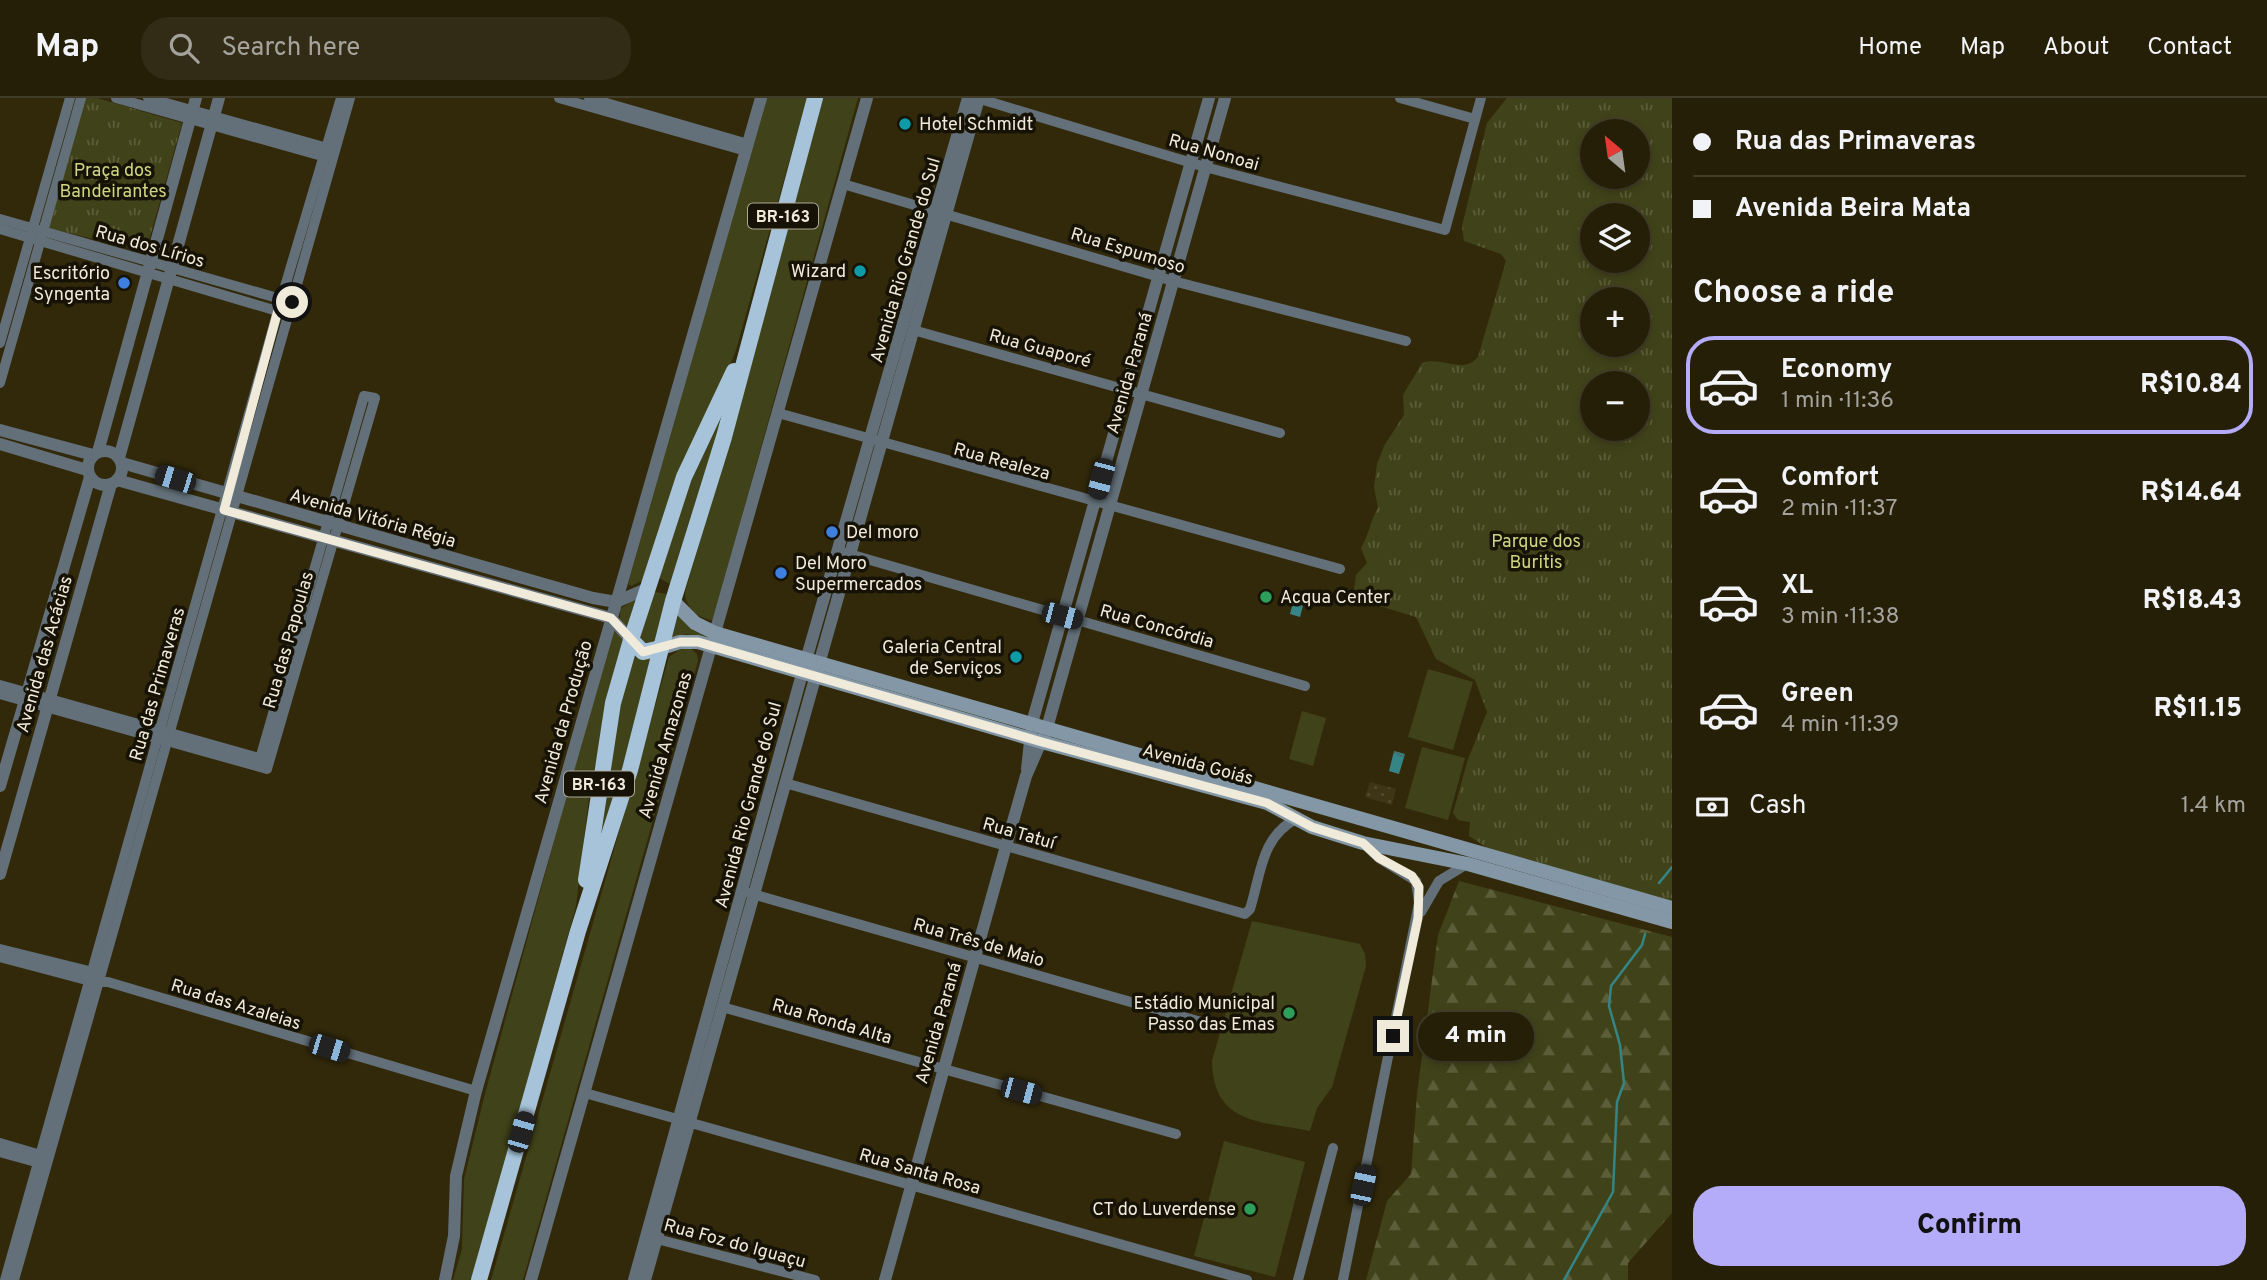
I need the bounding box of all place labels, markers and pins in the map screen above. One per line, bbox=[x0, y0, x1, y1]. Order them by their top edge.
place label: Hotel Schmidt bbox=[919, 114, 1033, 137]
marker: Hotel Schmidt bbox=[897, 116, 913, 132]
place label: Wizard bbox=[791, 261, 846, 284]
place label: Escritório Syngenta bbox=[33, 263, 110, 307]
marker: Wizard bbox=[852, 263, 868, 279]
marker: Escritório Syngenta bbox=[116, 275, 132, 291]
place label: Del moro bbox=[846, 522, 919, 545]
marker: Del moro bbox=[824, 524, 840, 540]
place label: Del Moro Supermercados bbox=[795, 553, 922, 597]
marker: Del Moro Supermercados bbox=[773, 565, 789, 581]
place label: Acqua Center bbox=[1280, 587, 1390, 610]
marker: Acqua Center bbox=[1258, 589, 1274, 605]
place label: Galeria Central de Serviços bbox=[882, 637, 1002, 681]
marker: Galeria Central de Serviços bbox=[1008, 649, 1024, 665]
place label: Estádio Municipal Passo das Emas bbox=[1133, 993, 1275, 1037]
marker: Estádio Municipal Passo das Emas bbox=[1281, 1005, 1297, 1021]
place label: CT do Luverdense bbox=[1092, 1199, 1236, 1222]
marker: CT do Luverdense bbox=[1242, 1201, 1258, 1217]

